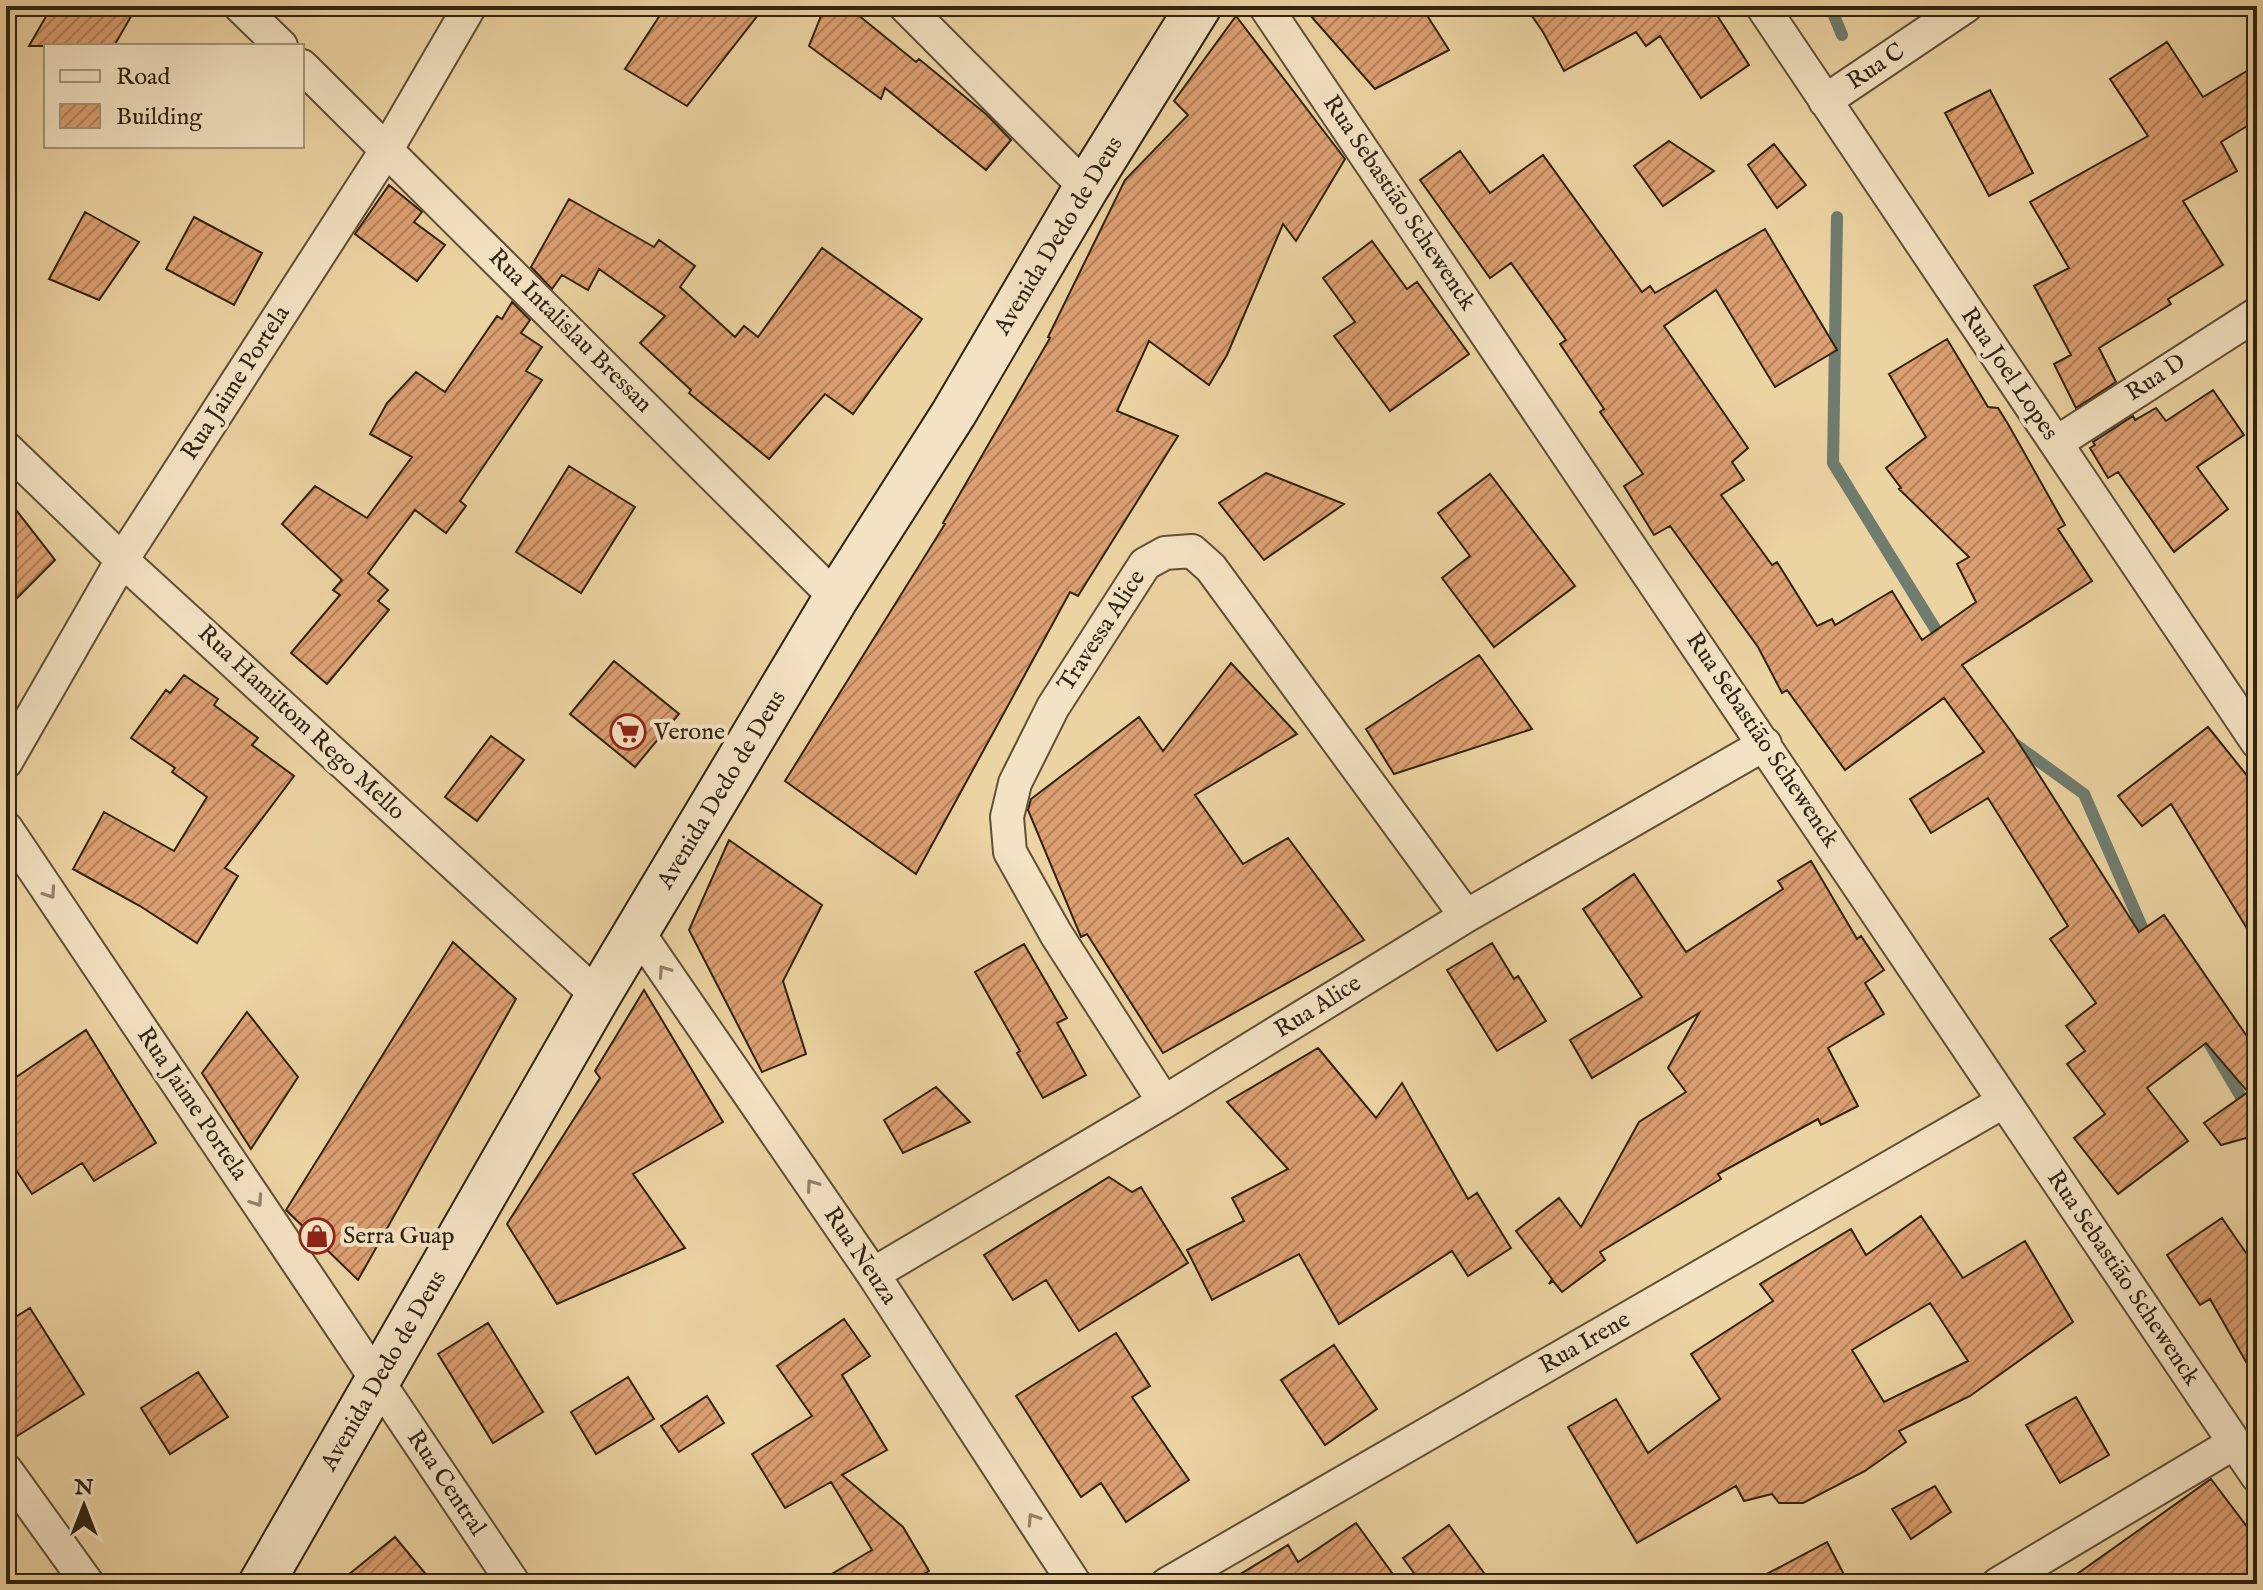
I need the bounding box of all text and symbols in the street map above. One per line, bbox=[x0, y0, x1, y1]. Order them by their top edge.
street label: Rua C bbox=[1841, 36, 1911, 98]
legend bbox=[44, 44, 304, 148]
text: Road bbox=[116, 62, 170, 93]
street label: Rua Sebastião Schewenck bbox=[1315, 89, 1483, 317]
text: Building bbox=[116, 102, 203, 133]
street label: Avenida Dedo de Deus bbox=[987, 131, 1131, 342]
street label: Rua Intalislau Bressan bbox=[481, 242, 659, 420]
street label: Rua Jaime Portela bbox=[174, 299, 298, 466]
street label: Rua Joel Lopes bbox=[1953, 302, 2065, 446]
street label: Rua D bbox=[2120, 347, 2192, 409]
street label: Travessa Alice bbox=[1051, 564, 1153, 698]
street label: Rua Hamiltom Rego Mello bbox=[191, 619, 412, 828]
street label: Rua Sebastião Schewenck bbox=[1678, 626, 1846, 854]
street label: Avenida Dedo de Deus bbox=[650, 685, 794, 896]
supermarket icon: Verone bbox=[609, 713, 647, 751]
place label: Verone bbox=[653, 717, 725, 748]
one-way arrow bbox=[40, 884, 55, 898]
one-way arrow bbox=[659, 966, 674, 980]
street label: Rua Alice bbox=[1269, 968, 1367, 1046]
street label: Rua Jaime Portela bbox=[129, 1021, 255, 1187]
street label: Rua Sebastião Schewenck bbox=[2039, 1164, 2207, 1392]
one-way arrow bbox=[807, 1180, 822, 1194]
one-way arrow bbox=[247, 1193, 262, 1207]
street label: Rua Neuza bbox=[816, 1201, 904, 1311]
shop icon: Serra Guap bbox=[298, 1217, 336, 1255]
place label: Serra Guap bbox=[343, 1221, 454, 1252]
street label: Avenida Dedo de Deus bbox=[314, 1265, 454, 1478]
street label: Rua Irene bbox=[1534, 1305, 1636, 1381]
street label: Rua Central bbox=[399, 1424, 493, 1542]
north arrow bbox=[44, 1466, 124, 1546]
text: N bbox=[73, 1474, 94, 1502]
one-way arrow bbox=[1027, 1513, 1042, 1527]

